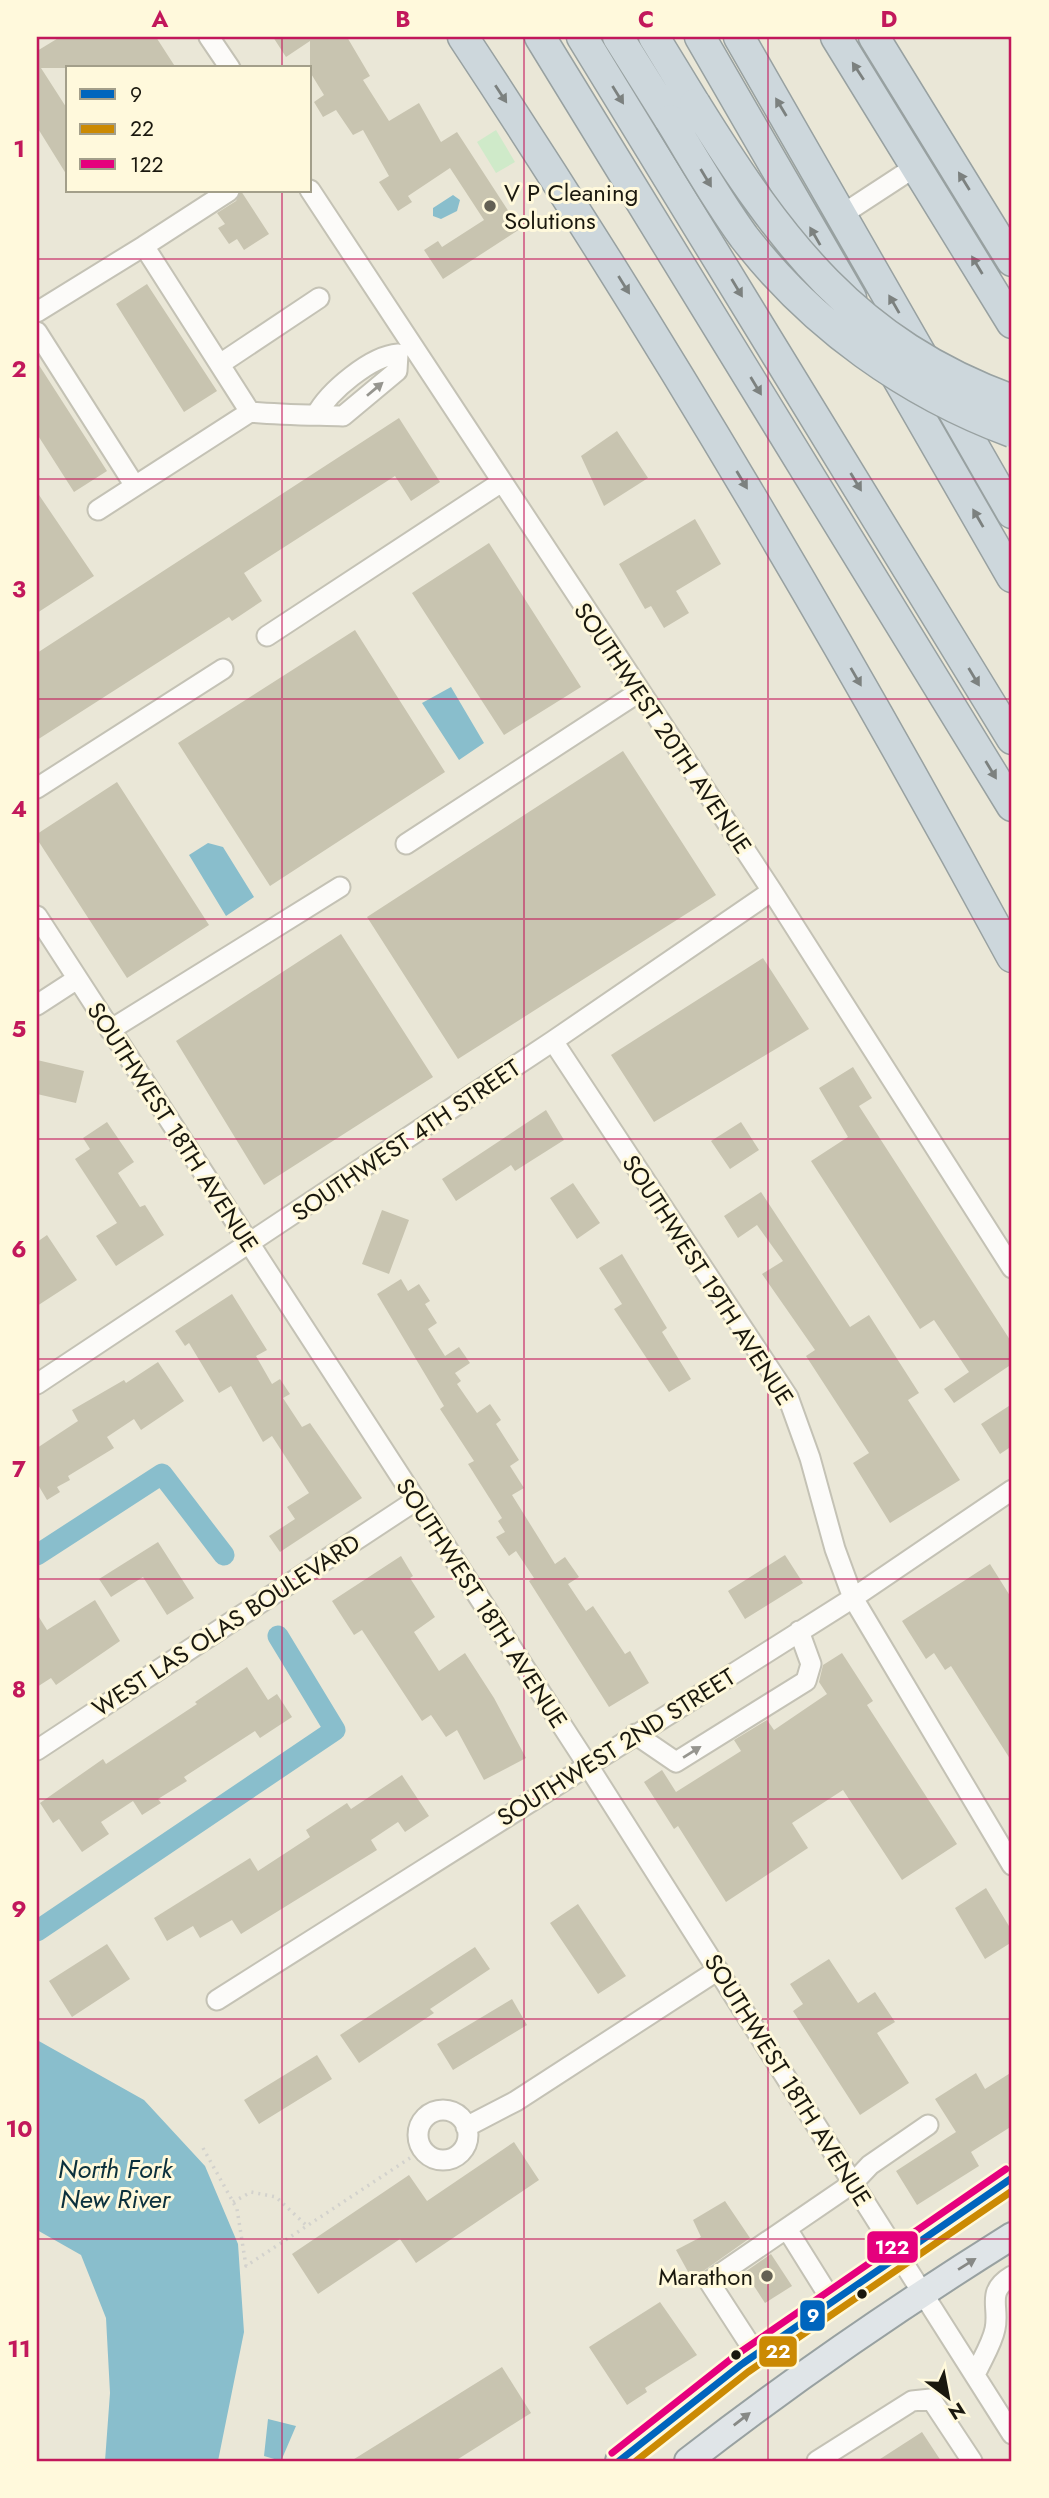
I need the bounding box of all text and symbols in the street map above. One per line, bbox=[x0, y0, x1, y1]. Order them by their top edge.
text: A bbox=[151, 2, 169, 36]
text: B bbox=[395, 2, 411, 36]
text: C bbox=[638, 2, 654, 36]
text: D bbox=[881, 2, 898, 36]
one-way arrow bbox=[852, 61, 865, 80]
legend bbox=[66, 66, 312, 192]
text: 9 bbox=[130, 80, 142, 110]
one-way arrow bbox=[494, 85, 508, 103]
one-way arrow bbox=[612, 85, 624, 104]
one-way arrow bbox=[774, 97, 787, 116]
text: 22 bbox=[130, 114, 154, 144]
text: 1 bbox=[13, 132, 25, 166]
text: 122 bbox=[130, 150, 163, 180]
one-way arrow bbox=[699, 168, 712, 187]
one-way arrow bbox=[958, 172, 971, 191]
place label: V P Cleaning Solutions bbox=[504, 175, 638, 238]
marker: V P Cleaning Solutions bbox=[482, 198, 498, 214]
one-way arrow bbox=[809, 227, 821, 246]
one-way arrow bbox=[971, 255, 984, 274]
one-way arrow bbox=[617, 276, 630, 295]
one-way arrow bbox=[731, 279, 744, 298]
one-way arrow bbox=[888, 294, 900, 314]
text: 2 bbox=[11, 352, 27, 386]
one-way arrow bbox=[750, 377, 763, 396]
one-way arrow bbox=[365, 382, 383, 397]
one-way arrow bbox=[736, 470, 748, 489]
one-way arrow bbox=[850, 473, 862, 492]
one-way arrow bbox=[972, 508, 984, 528]
text: 3 bbox=[12, 572, 26, 606]
street label: SOUTHWEST 20TH AVENUE bbox=[566, 595, 760, 861]
one-way arrow bbox=[850, 667, 862, 686]
one-way arrow bbox=[968, 667, 981, 686]
one-way arrow bbox=[984, 761, 997, 780]
text: 4 bbox=[11, 792, 27, 826]
street label: SOUTHWEST 18TH AVENUE bbox=[79, 995, 267, 1259]
text: 5 bbox=[12, 1012, 26, 1046]
street label: SOUTHWEST 4TH STREET bbox=[285, 1050, 527, 1230]
street label: SOUTHWEST 19TH AVENUE bbox=[614, 1148, 802, 1412]
text: 6 bbox=[11, 1232, 27, 1266]
text: 7 bbox=[12, 1452, 26, 1486]
street label: SOUTHWEST 18TH AVENUE bbox=[388, 1471, 576, 1735]
street label: WEST LAS OLAS BOULEVARD bbox=[85, 1525, 367, 1725]
street label: SOUTHWEST 2ND STREET bbox=[490, 1659, 742, 1835]
text: 8 bbox=[12, 1672, 26, 1706]
one-way arrow bbox=[682, 1746, 701, 1759]
text: 9 bbox=[11, 1892, 27, 1926]
street label: SOUTHWEST 18TH AVENUE bbox=[696, 1947, 880, 2213]
text: 10 bbox=[6, 2112, 32, 2146]
water label: North Fork New River bbox=[58, 2150, 174, 2218]
line badge: 122 bbox=[866, 2230, 919, 2264]
text: 122 bbox=[875, 2234, 909, 2261]
one-way arrow bbox=[957, 2258, 977, 2271]
place label: Marathon bbox=[658, 2259, 753, 2294]
marker: Marathon bbox=[759, 2268, 775, 2284]
unlabelled marker bbox=[855, 2287, 869, 2301]
line badge: 9 bbox=[799, 2299, 826, 2332]
text: 9 bbox=[807, 2302, 819, 2329]
text: 11 bbox=[7, 2332, 31, 2366]
line badge: 22 bbox=[758, 2335, 798, 2368]
text: 22 bbox=[766, 2338, 790, 2365]
unlabelled marker bbox=[729, 2348, 743, 2362]
north arrow bbox=[912, 2362, 982, 2432]
text: N bbox=[943, 2396, 970, 2426]
one-way arrow bbox=[733, 2412, 750, 2427]

